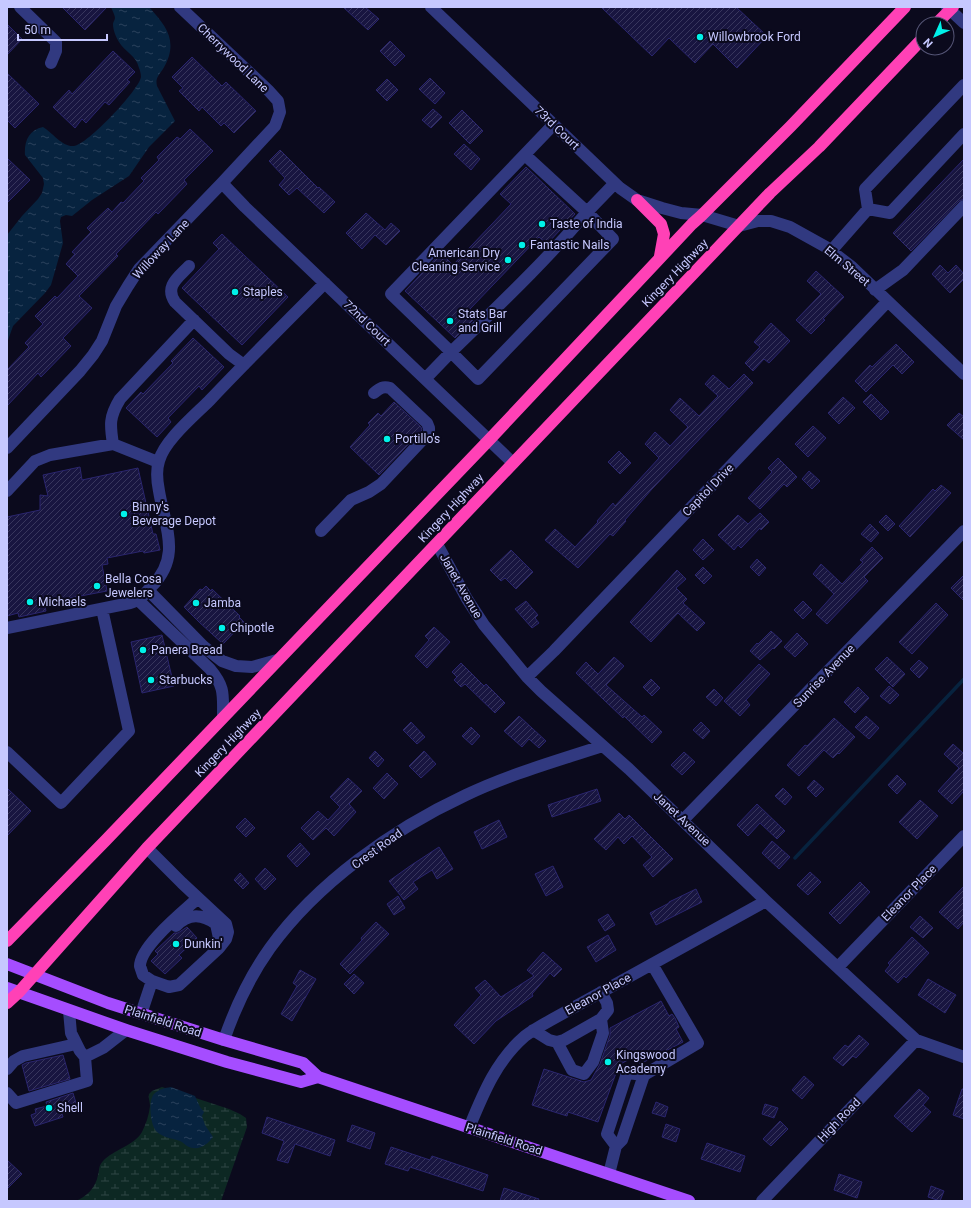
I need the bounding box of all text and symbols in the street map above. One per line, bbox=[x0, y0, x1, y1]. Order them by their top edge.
scale bar bbox=[18, 16, 107, 42]
north arrow bbox=[915, 16, 955, 56]
street label: Cherrywood Lane bbox=[195, 21, 271, 95]
text: 50 m bbox=[24, 23, 51, 37]
place label: Willowbrook Ford bbox=[708, 30, 801, 44]
marker: Willowbrook Ford bbox=[695, 32, 705, 42]
text: N bbox=[921, 35, 936, 50]
street label: 73rd Court bbox=[532, 103, 582, 153]
street label: Willoway Lane bbox=[130, 216, 192, 282]
place label: Taste of India bbox=[550, 217, 623, 231]
marker: Taste of India bbox=[537, 219, 547, 229]
street label: Kingery Highway bbox=[639, 236, 711, 310]
place label: Fantastic Nails bbox=[530, 238, 609, 252]
marker: Fantastic Nails bbox=[517, 240, 527, 250]
street label: Elm Street bbox=[821, 243, 873, 289]
place label: American Dry Cleaning Service bbox=[411, 246, 500, 274]
marker: American Dry Cleaning Service bbox=[503, 255, 513, 265]
place label: Staples bbox=[243, 285, 283, 299]
marker: Staples bbox=[230, 287, 240, 297]
street label: 72nd Court bbox=[341, 297, 393, 349]
place label: Stats Bar and Grill bbox=[458, 307, 507, 335]
marker: Stats Bar and Grill bbox=[445, 316, 455, 326]
place label: Portillo's bbox=[395, 432, 440, 446]
marker: Portillo's bbox=[382, 434, 392, 444]
street label: Capitol Drive bbox=[680, 461, 736, 519]
street label: Kingery Highway bbox=[416, 470, 487, 545]
place label: Binny's Beverage Depot bbox=[132, 500, 216, 528]
marker: Binny's Beverage Depot bbox=[119, 509, 129, 519]
street label: Janet Avenue bbox=[437, 551, 485, 621]
place label: Bella Cosa Jewelers bbox=[105, 572, 162, 600]
marker: Bella Cosa Jewelers bbox=[92, 581, 102, 591]
place label: Michaels bbox=[38, 595, 86, 609]
place label: Jamba bbox=[204, 596, 241, 610]
marker: Michaels bbox=[25, 597, 35, 607]
marker: Jamba bbox=[191, 598, 201, 608]
place label: Chipotle bbox=[230, 621, 274, 635]
marker: Chipotle bbox=[217, 623, 227, 633]
street label: Sunrise Avenue bbox=[790, 642, 858, 710]
place label: Panera Bread bbox=[151, 643, 222, 657]
marker: Panera Bread bbox=[138, 645, 148, 655]
place label: Starbucks bbox=[159, 673, 213, 687]
marker: Starbucks bbox=[146, 675, 156, 685]
street label: Kingery Highway bbox=[192, 706, 264, 780]
street label: Janet Avenue bbox=[651, 789, 713, 849]
street label: Crest Road bbox=[349, 826, 405, 872]
street label: Eleanor Place bbox=[879, 862, 939, 924]
place label: Dunkin' bbox=[184, 937, 222, 951]
marker: Dunkin' bbox=[171, 939, 181, 949]
street label: Eleanor Place bbox=[563, 970, 633, 1018]
street label: Plainfield Road bbox=[123, 1002, 203, 1040]
place label: Kingswood Academy bbox=[616, 1048, 675, 1076]
marker: Kingswood Academy bbox=[603, 1057, 613, 1067]
street label: High Road bbox=[815, 1095, 863, 1145]
place label: Shell bbox=[57, 1101, 83, 1115]
marker: Shell bbox=[44, 1103, 54, 1113]
street label: Plainfield Road bbox=[464, 1120, 544, 1158]

